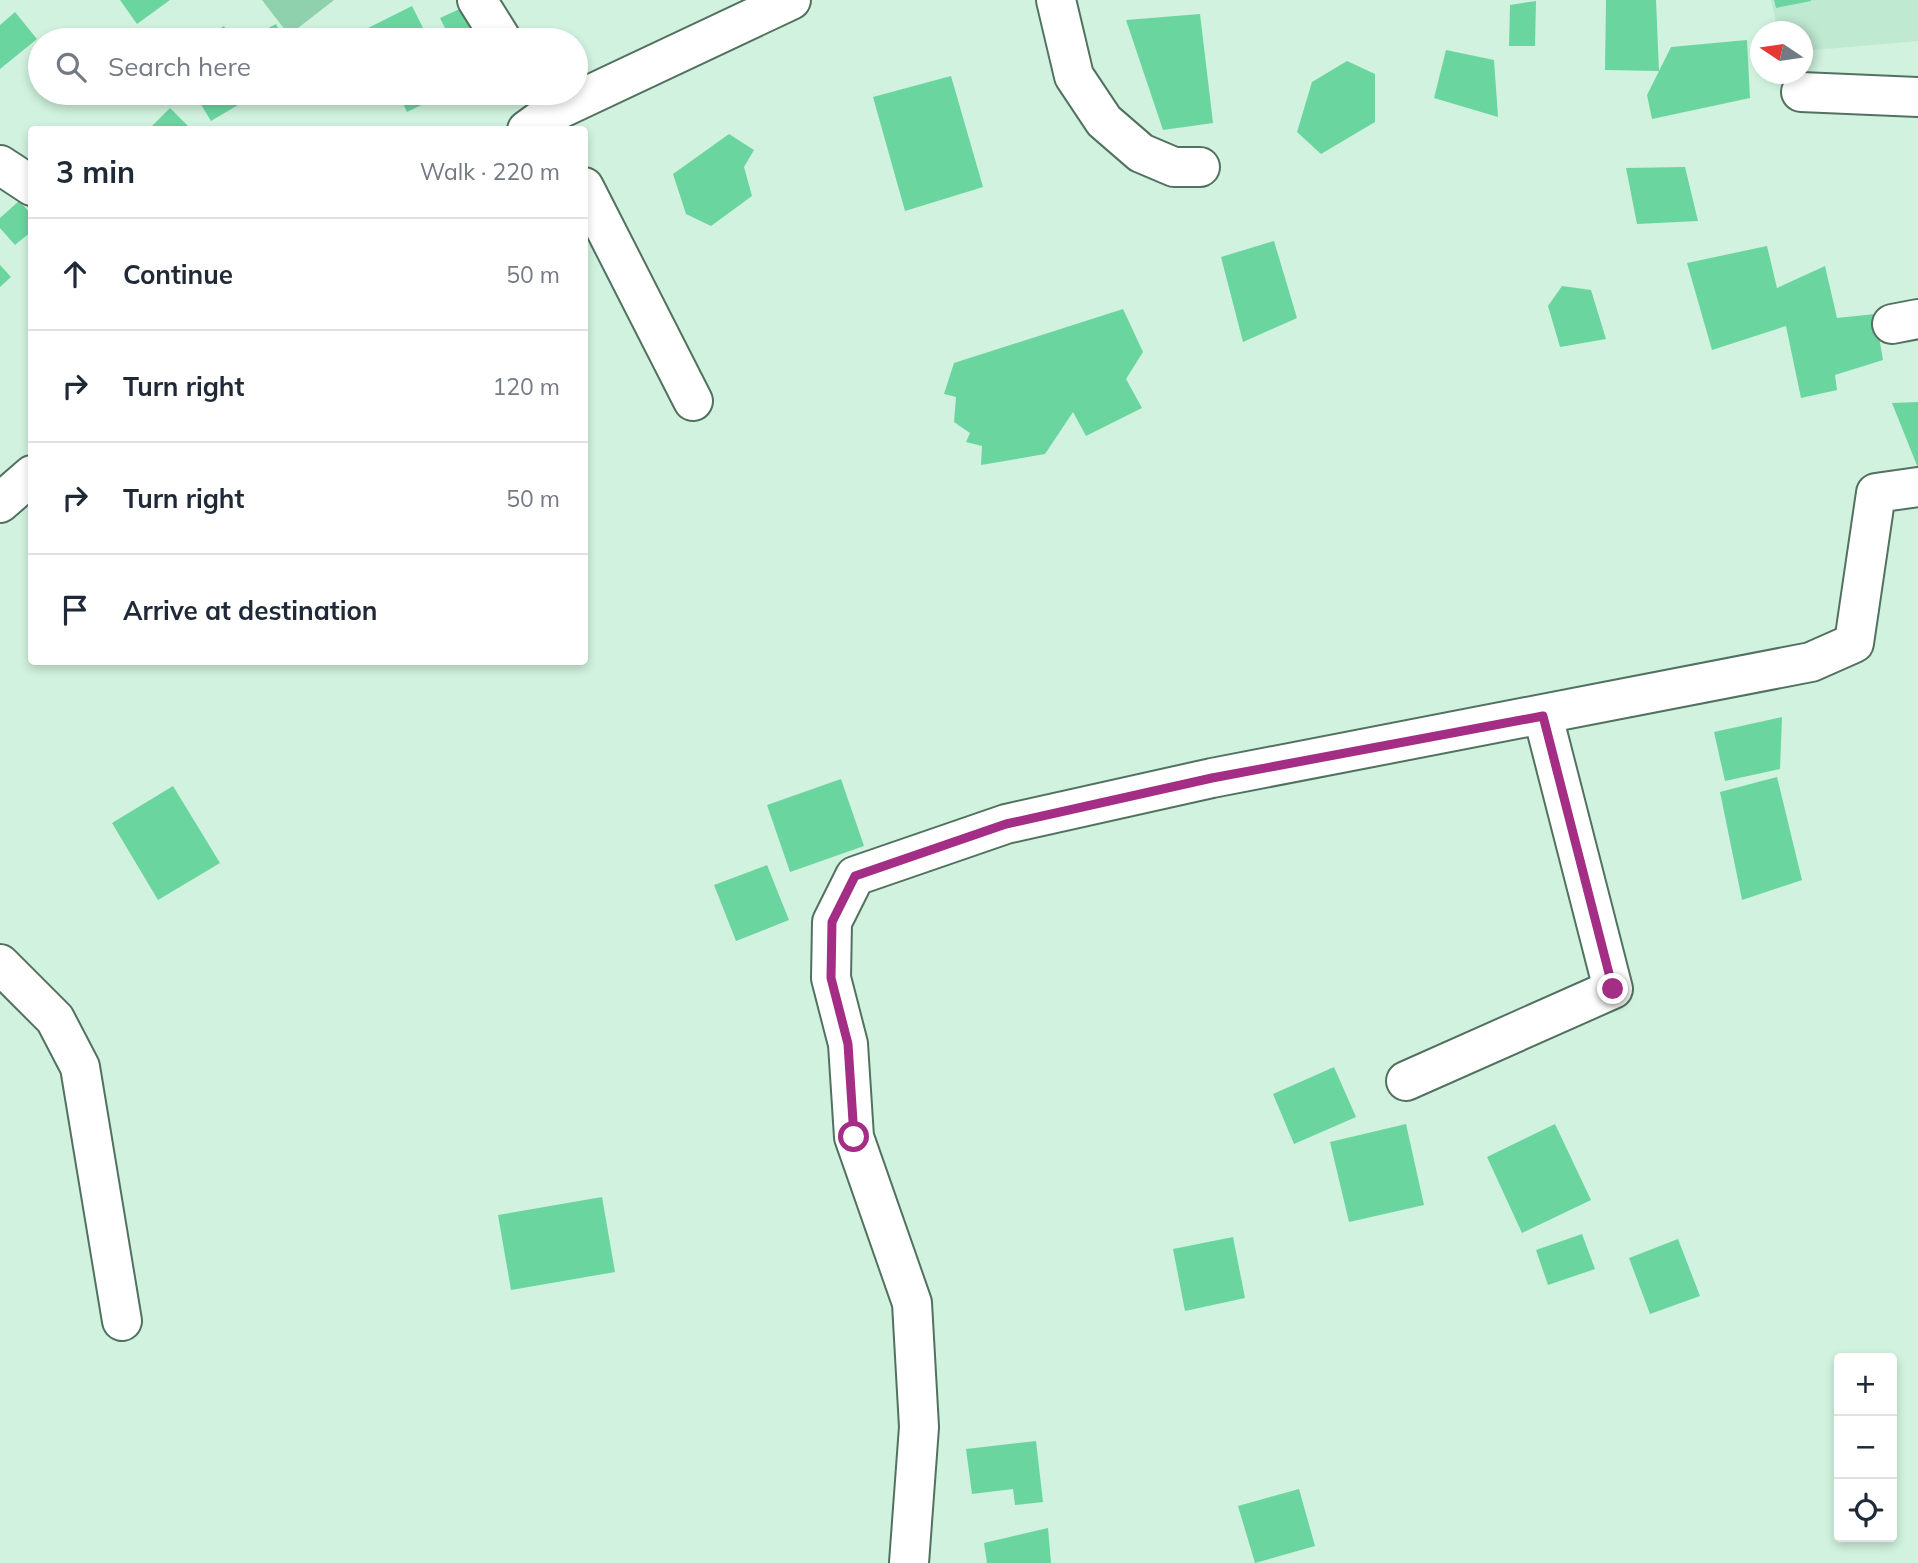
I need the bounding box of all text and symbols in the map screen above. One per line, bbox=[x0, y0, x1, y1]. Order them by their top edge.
north arrow bbox=[1750, 21, 1813, 84]
search box bbox=[28, 28, 588, 105]
icon: search bbox=[52, 48, 90, 86]
text: Search here bbox=[108, 50, 251, 83]
text: 3 min bbox=[56, 153, 135, 191]
text: Walk · 220 m bbox=[420, 157, 560, 186]
icon: ahead bbox=[56, 255, 94, 293]
text: Continue bbox=[123, 258, 233, 291]
text: 50 m bbox=[506, 260, 560, 289]
icon: right bbox=[56, 367, 94, 405]
text: Turn right bbox=[123, 370, 244, 403]
text: 120 m bbox=[492, 372, 560, 401]
icon: right bbox=[56, 479, 94, 517]
text: Turn right bbox=[123, 482, 244, 515]
text: 50 m bbox=[506, 484, 560, 513]
icon: arrive bbox=[56, 591, 94, 629]
text: Arrive at destination bbox=[123, 594, 378, 627]
route end bbox=[1597, 973, 1628, 1004]
route start bbox=[838, 1121, 869, 1152]
map controls bbox=[1834, 1353, 1897, 1542]
button: + bbox=[1834, 1353, 1897, 1416]
button: − bbox=[1834, 1416, 1897, 1479]
button: locate bbox=[1834, 1479, 1897, 1542]

